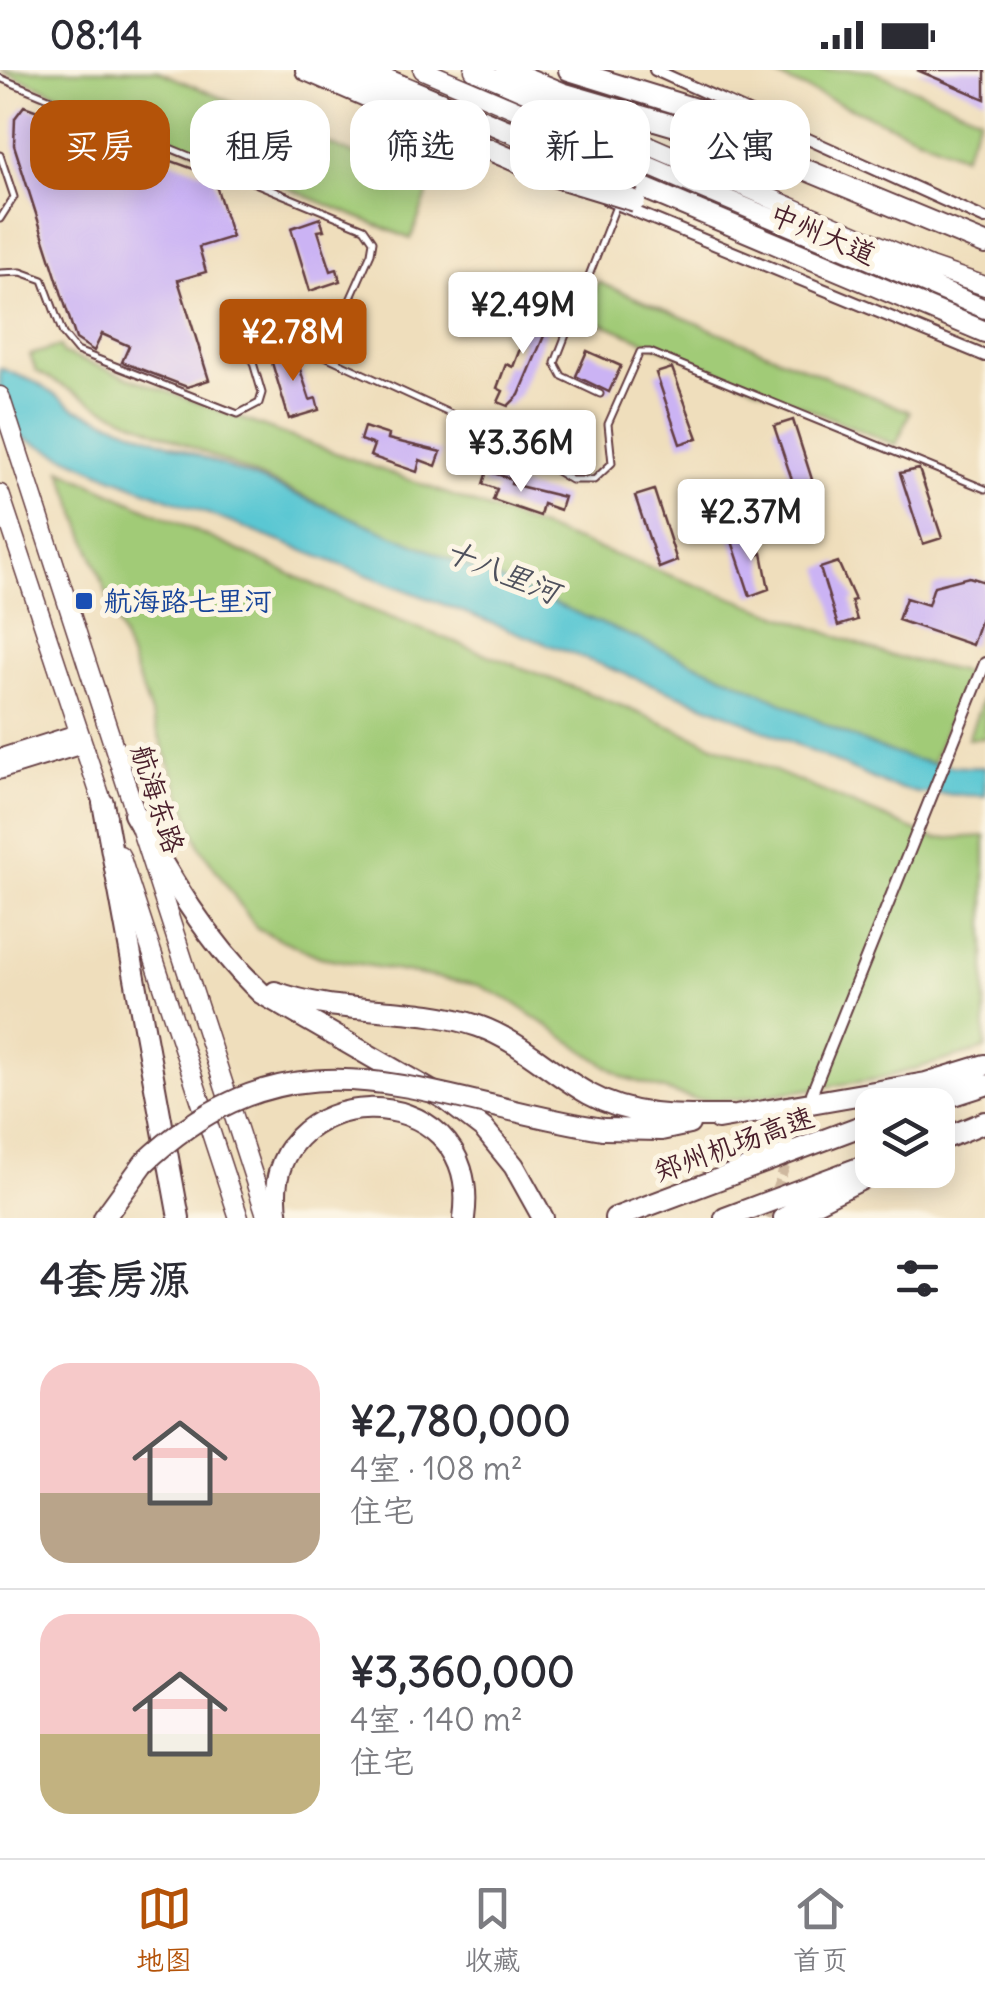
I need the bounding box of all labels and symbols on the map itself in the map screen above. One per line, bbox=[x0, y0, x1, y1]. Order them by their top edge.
street label: 中州大道 bbox=[764, 196, 882, 272]
pin: ¥2.49M bbox=[442, 272, 604, 357]
pin: ¥2.78M bbox=[212, 299, 374, 384]
pin: ¥3.36M bbox=[440, 410, 602, 495]
pin: ¥2.37M bbox=[670, 479, 832, 564]
water label: 十八里河 bbox=[440, 531, 570, 613]
place label: 航海路七里河 bbox=[104, 583, 272, 619]
marker: 航海路七里河 bbox=[73, 590, 95, 612]
street label: 航海东路 bbox=[124, 740, 192, 858]
street label: 郑州机场高速 bbox=[649, 1098, 819, 1190]

